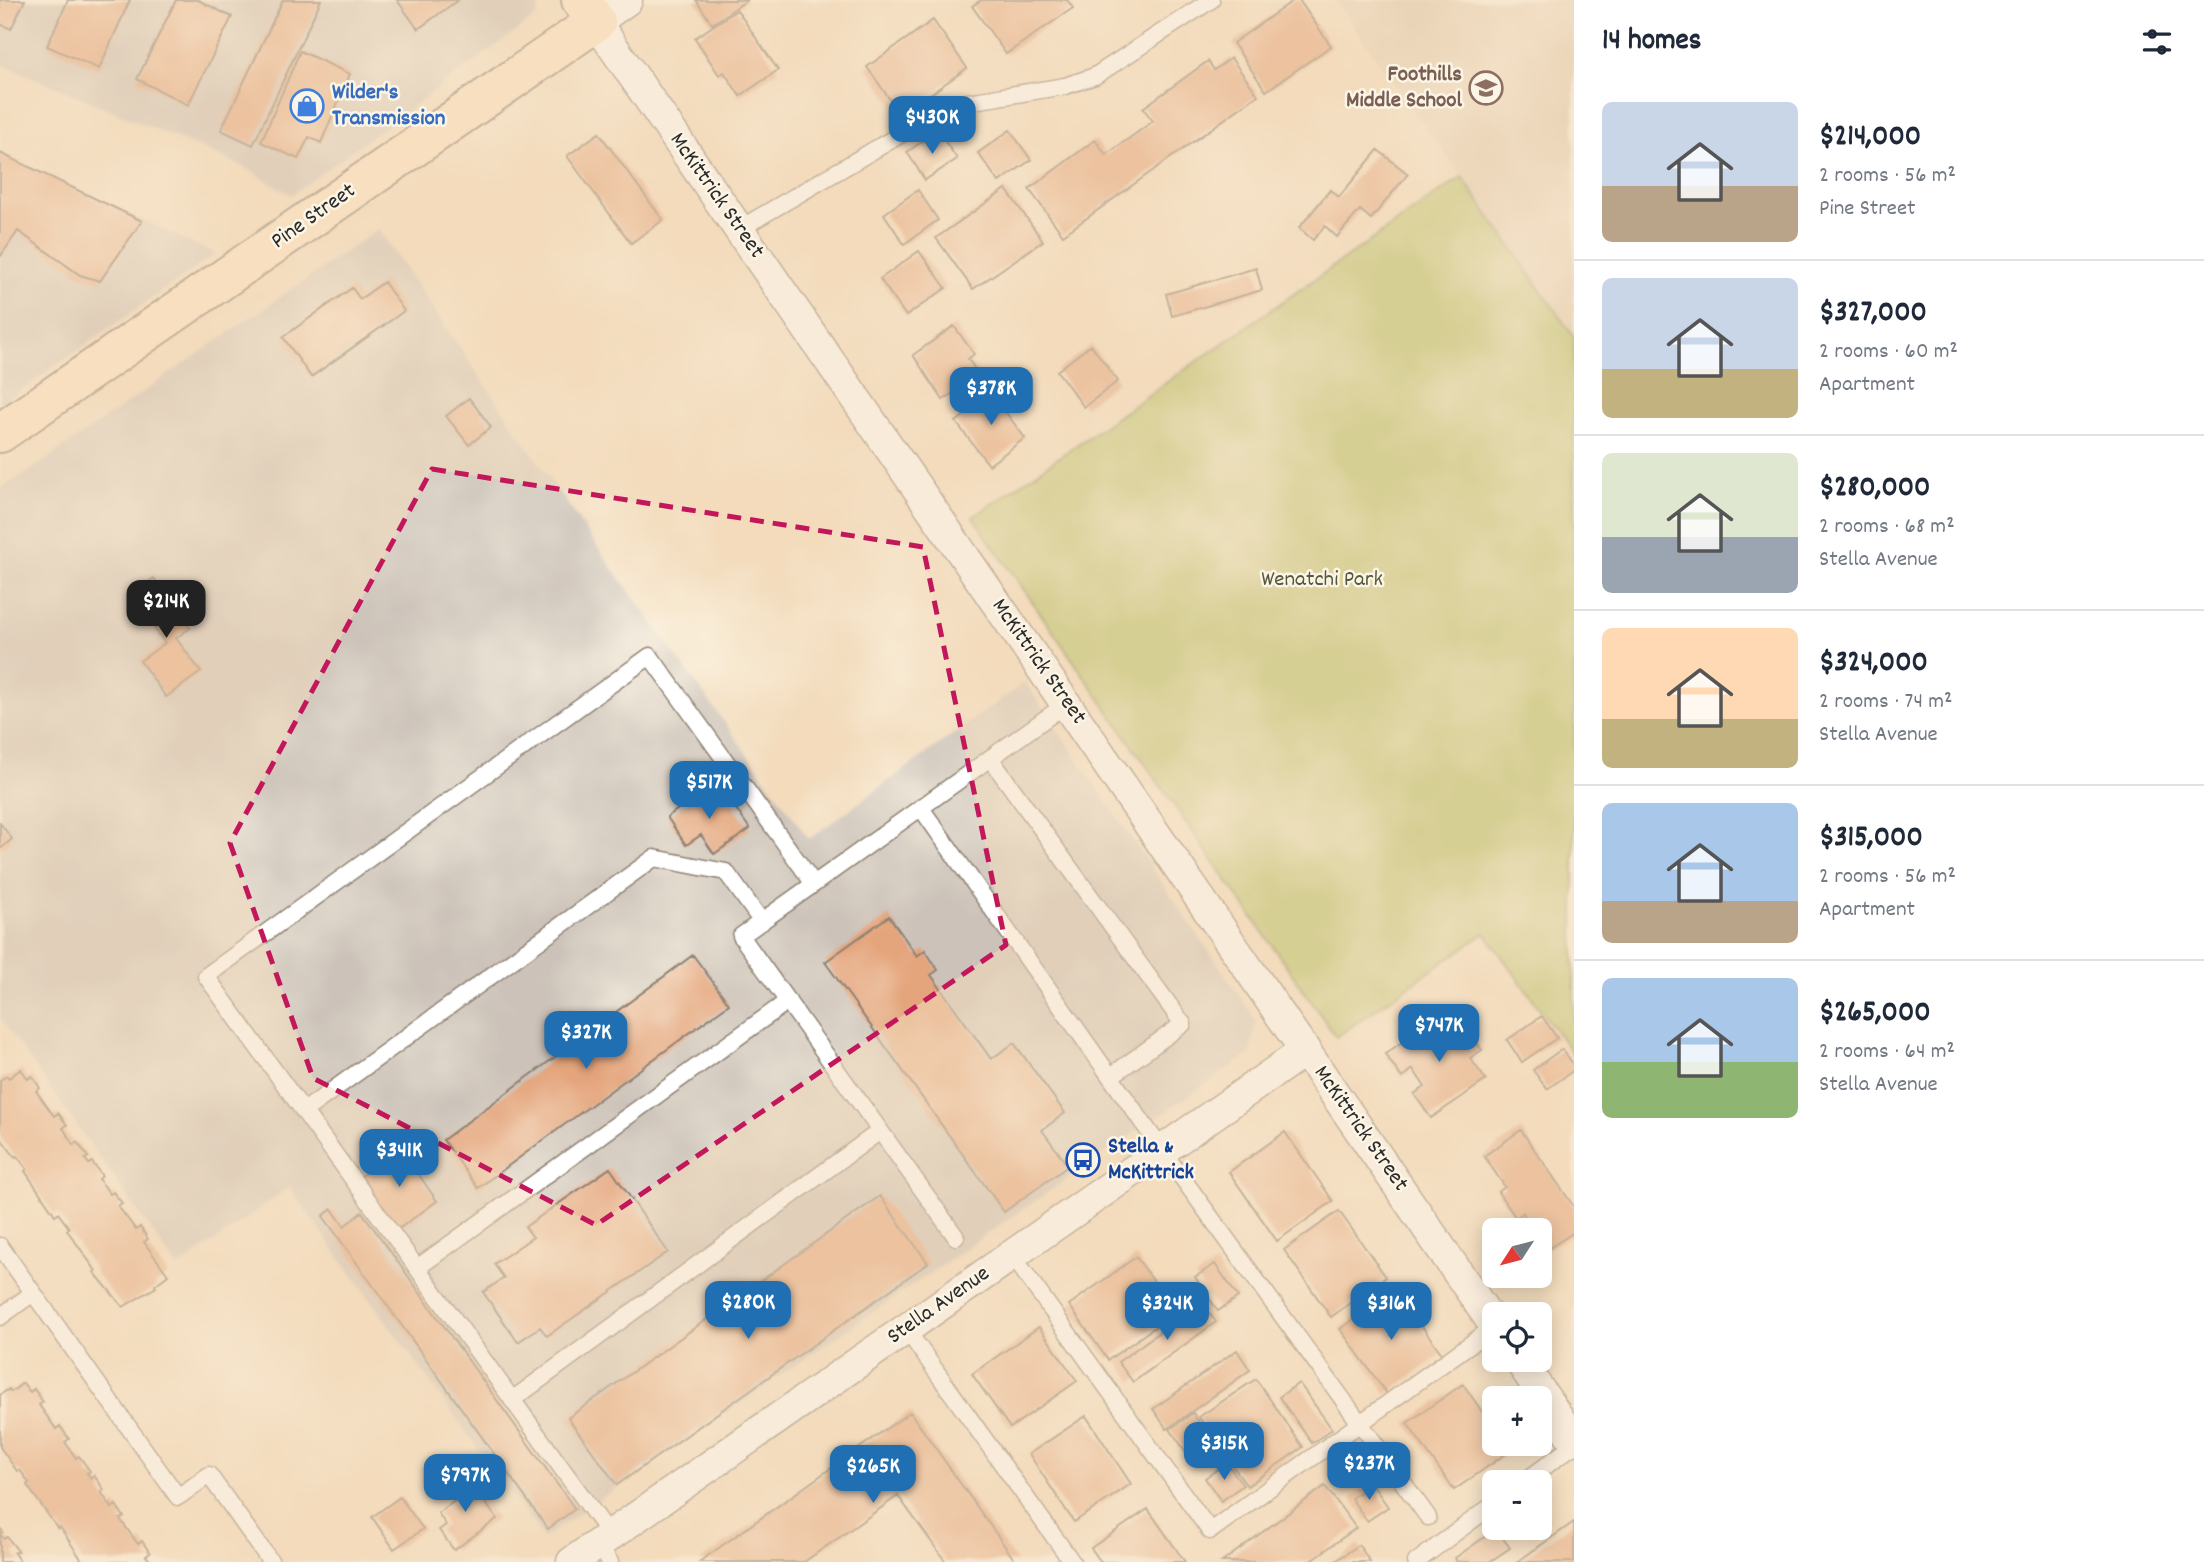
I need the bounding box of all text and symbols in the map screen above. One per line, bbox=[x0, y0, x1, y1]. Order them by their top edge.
text: 14 homes bbox=[1602, 21, 1701, 64]
icon: filters bbox=[2138, 23, 2176, 61]
place label: Foothills Middle School bbox=[1346, 59, 1463, 118]
school or university icon: Foothills Middle School bbox=[1467, 69, 1505, 107]
place label: Wilder's Transmission bbox=[332, 77, 446, 136]
shop icon: Wilder's Transmission bbox=[288, 87, 326, 125]
pin: $430K bbox=[883, 96, 981, 156]
text: $430K bbox=[905, 102, 959, 135]
text: $214,000 bbox=[1819, 117, 1921, 160]
street label: McKittrick Street bbox=[660, 126, 772, 266]
icon: home bbox=[1658, 130, 1742, 214]
text: 2 rooms · 56 m² bbox=[1819, 160, 1956, 193]
street label: Pine Street bbox=[265, 176, 363, 258]
text: Pine Street bbox=[1819, 193, 1916, 226]
text: $327,000 bbox=[1819, 293, 1927, 336]
icon: home bbox=[1658, 306, 1742, 390]
text: 2 rooms · 60 m² bbox=[1819, 336, 1958, 369]
pin: $378K bbox=[942, 368, 1040, 427]
text: Apartment bbox=[1819, 369, 1915, 402]
text: $378K bbox=[966, 373, 1016, 406]
text: $280,000 bbox=[1819, 468, 1930, 511]
icon: home bbox=[1658, 481, 1742, 565]
text: 2 rooms · 68 m² bbox=[1819, 511, 1955, 544]
text: Stella Avenue bbox=[1819, 544, 1938, 577]
park label: Wenatchi Park bbox=[1261, 564, 1383, 597]
pin: $214K bbox=[117, 580, 215, 640]
text: $214K bbox=[143, 586, 189, 619]
street label: McKittrick Street bbox=[982, 592, 1094, 732]
text: $324,000 bbox=[1819, 643, 1928, 686]
icon: home bbox=[1658, 656, 1742, 740]
text: 2 rooms · 74 m² bbox=[1819, 686, 1952, 719]
text: Stella Avenue bbox=[1819, 719, 1938, 752]
pin: $517K bbox=[660, 762, 758, 821]
text: $517K bbox=[686, 767, 732, 800]
text: $315,000 bbox=[1819, 818, 1923, 861]
icon: home bbox=[1658, 831, 1742, 915]
text: 2 rooms · 56 m² bbox=[1819, 861, 1956, 894]
text: Apartment bbox=[1819, 894, 1915, 927]
text: $265,000 bbox=[1819, 993, 1931, 1036]
pin: $747K bbox=[1390, 1004, 1488, 1064]
icon: home bbox=[1658, 1006, 1742, 1090]
text: $747K bbox=[1414, 1010, 1464, 1043]
pin: $327K bbox=[537, 1012, 635, 1071]
text: $327K bbox=[560, 1017, 612, 1050]
text: 2 rooms · 64 m² bbox=[1819, 1036, 1955, 1069]
street label: McKittrick Street bbox=[1304, 1059, 1416, 1199]
text: Stella Avenue bbox=[1819, 1069, 1938, 1102]
pin: $341K bbox=[350, 1130, 448, 1189]
place label: Stella & McKittrick bbox=[1108, 1131, 1195, 1190]
text: $341K bbox=[375, 1135, 423, 1168]
bus stop icon: Stella & McKittrick bbox=[1064, 1141, 1102, 1179]
north arrow bbox=[1482, 1218, 1552, 1288]
map controls bbox=[1482, 1218, 1552, 1540]
street label: Stella Avenue bbox=[881, 1258, 997, 1354]
pin: $280K bbox=[699, 1282, 797, 1341]
pin: $324K bbox=[1118, 1282, 1216, 1342]
pin: $316K bbox=[1342, 1282, 1440, 1342]
text: $280K bbox=[721, 1287, 775, 1320]
text: $324K bbox=[1141, 1288, 1193, 1321]
text: $316K bbox=[1367, 1288, 1415, 1321]
button: locate bbox=[1482, 1302, 1552, 1372]
button: + bbox=[1482, 1386, 1552, 1456]
pin: $315K bbox=[1175, 1422, 1273, 1482]
text: $315K bbox=[1200, 1428, 1248, 1461]
pin: $237K bbox=[1320, 1442, 1418, 1502]
pin: $265K bbox=[824, 1446, 922, 1505]
text: $237K bbox=[1343, 1448, 1395, 1481]
text: $265K bbox=[846, 1451, 900, 1484]
pin: $797K bbox=[416, 1454, 514, 1514]
text: $797K bbox=[440, 1460, 490, 1493]
button: − bbox=[1482, 1470, 1552, 1540]

